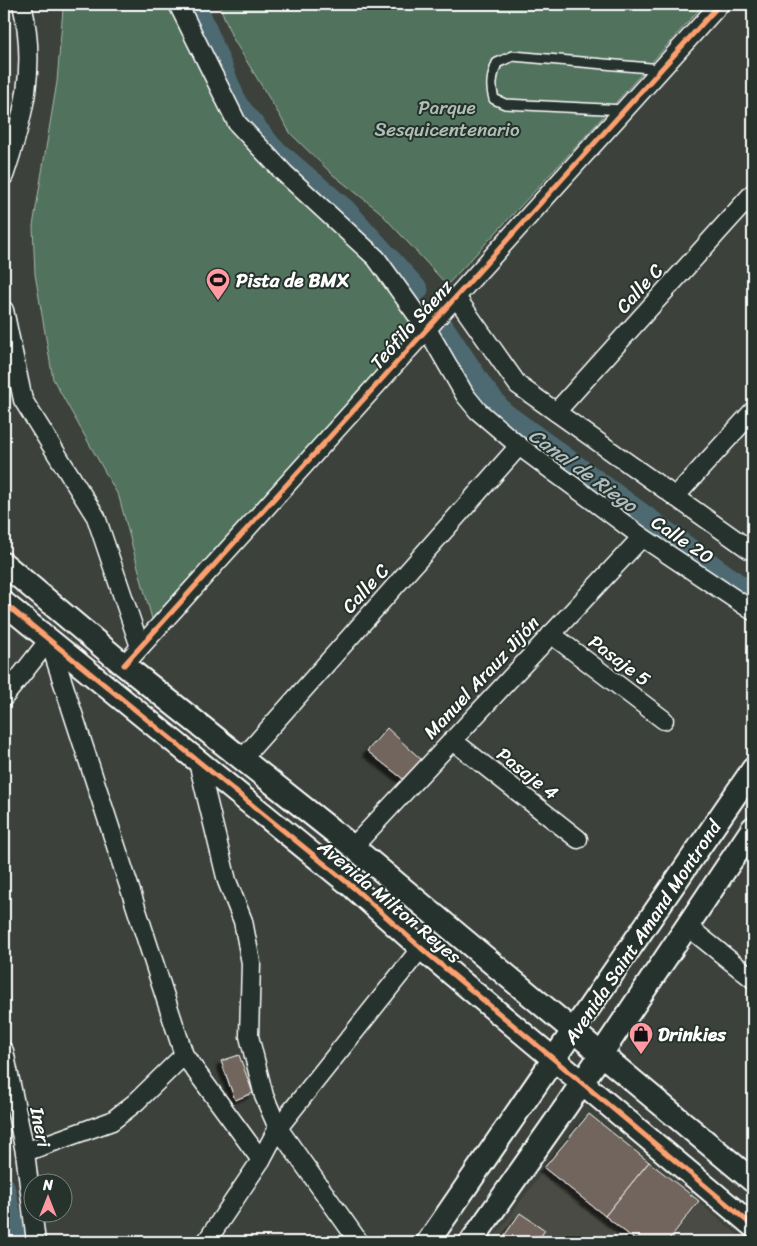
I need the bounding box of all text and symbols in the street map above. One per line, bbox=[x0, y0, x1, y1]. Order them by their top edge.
park label: Parque Sesquicentenario bbox=[374, 91, 520, 146]
street label: Calle C bbox=[607, 255, 671, 321]
place label: Pista de BMX bbox=[236, 264, 350, 297]
sports icon: Pista de BMX bbox=[205, 267, 231, 301]
street label: Teófilo Sáenz bbox=[362, 271, 462, 377]
water label: Canal de Riego bbox=[521, 419, 645, 523]
street label: Calle 20 bbox=[645, 506, 721, 573]
street label: Calle C bbox=[333, 555, 397, 621]
street label: Manuel Arauz Jijón bbox=[415, 608, 548, 747]
street label: Pasaje 5 bbox=[581, 626, 658, 695]
street label: Pasaje 4 bbox=[489, 738, 566, 808]
street label: Avenida Saint Amand Montrond bbox=[554, 812, 731, 1052]
street label: Avenida Milton Reyes bbox=[310, 830, 469, 972]
place label: Drinkies bbox=[658, 1018, 727, 1051]
shop icon: Drinkies bbox=[628, 1021, 654, 1055]
street label: Ineri bbox=[20, 1103, 61, 1151]
text: N bbox=[42, 1173, 53, 1198]
north arrow bbox=[22, 1174, 72, 1224]

